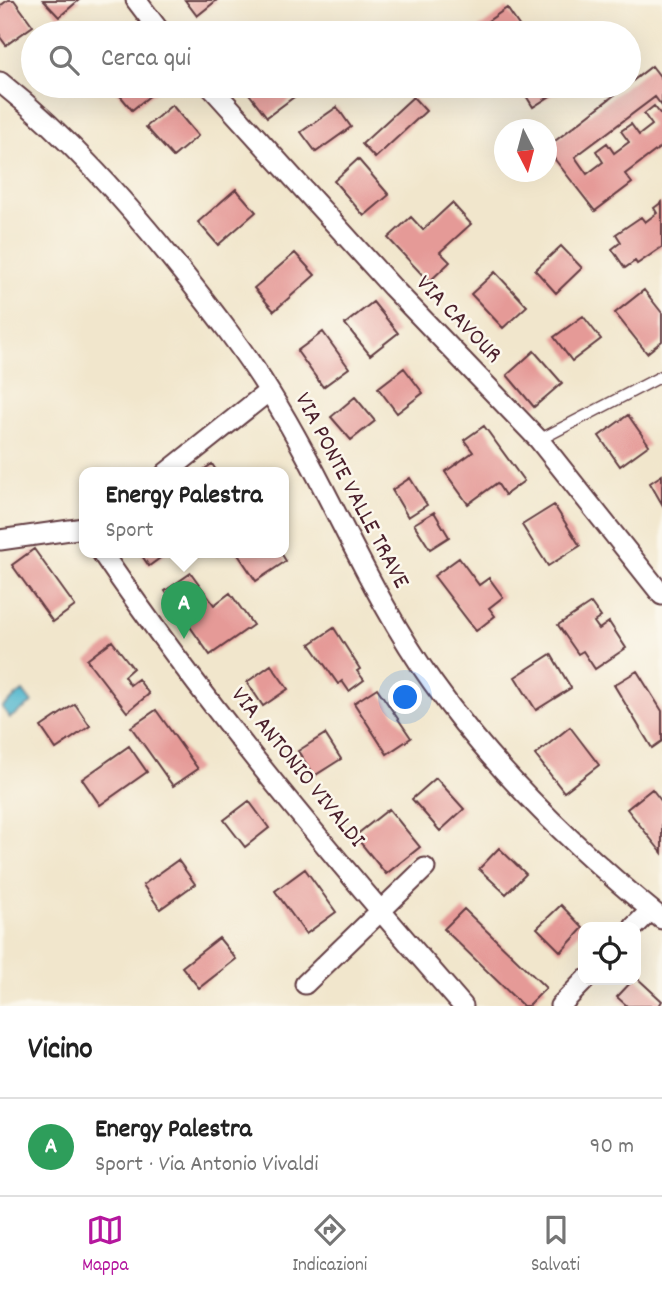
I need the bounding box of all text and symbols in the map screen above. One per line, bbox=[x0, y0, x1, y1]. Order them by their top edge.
search box bbox=[21, 21, 641, 98]
icon: search bbox=[45, 41, 83, 79]
text: Cerca qui bbox=[101, 41, 191, 78]
north arrow bbox=[494, 119, 557, 182]
street label: VIA CAVOUR bbox=[407, 268, 509, 372]
street label: VIA PONTE VALLE TRAVE bbox=[285, 387, 417, 595]
popup bbox=[79, 467, 289, 558]
text: Energy Palestra bbox=[106, 478, 262, 515]
text: Sport bbox=[106, 515, 154, 548]
pin: A bbox=[161, 581, 207, 639]
street label: VIA ANTONIO VIVALDI bbox=[222, 680, 373, 856]
your location bbox=[388, 680, 422, 714]
map controls bbox=[578, 922, 641, 985]
button: locate bbox=[578, 922, 641, 985]
text: Vicino bbox=[28, 1030, 93, 1073]
text: Energy Palestra bbox=[95, 1112, 252, 1149]
text: A bbox=[45, 1131, 57, 1164]
text: 90 m bbox=[590, 1131, 634, 1164]
text: Sport · Via Antonio Vivaldi bbox=[95, 1149, 319, 1182]
tab: Mappa bbox=[82, 1211, 128, 1280]
tab: Indicazioni bbox=[292, 1211, 367, 1280]
tab: Salvati bbox=[531, 1211, 580, 1280]

